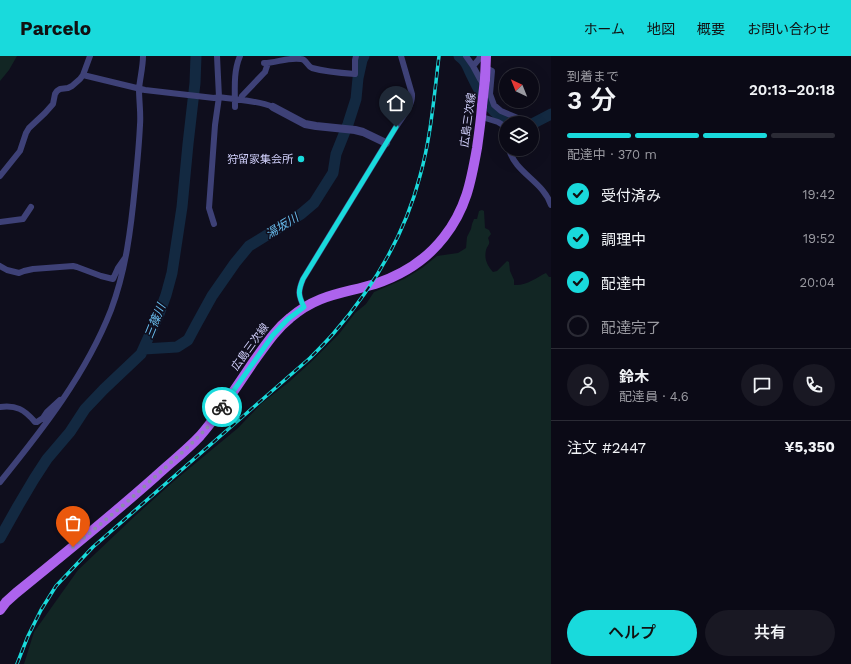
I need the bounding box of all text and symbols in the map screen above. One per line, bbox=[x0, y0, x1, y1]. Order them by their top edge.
text: Parcelo bbox=[20, 17, 91, 40]
text: ホーム bbox=[583, 21, 625, 37]
text: 地図 bbox=[647, 21, 675, 37]
text: 概要 bbox=[697, 21, 725, 37]
text: お問い合わせ bbox=[747, 21, 831, 37]
north arrow bbox=[499, 68, 539, 108]
map controls bbox=[499, 68, 539, 156]
text: 到着まで bbox=[567, 69, 619, 84]
text: 20:13–20:18 bbox=[749, 81, 835, 99]
text: 3 分 bbox=[567, 85, 616, 115]
pin bbox=[379, 86, 413, 127]
icon: home bbox=[385, 92, 407, 114]
street label: 広島三次線 bbox=[458, 92, 478, 148]
button: layers bbox=[499, 116, 539, 156]
text: 配達中 · 370 m bbox=[567, 147, 657, 162]
place label: 狩留家集会所 bbox=[227, 153, 294, 166]
marker: 狩留家集会所 bbox=[296, 154, 306, 164]
icon: check bbox=[567, 183, 589, 205]
text: 受付済み bbox=[601, 187, 661, 205]
text: 19:42 bbox=[803, 187, 835, 202]
water label: 湯坂川 bbox=[263, 209, 303, 241]
icon: check bbox=[567, 227, 589, 249]
text: 調理中 bbox=[601, 231, 646, 249]
text: 19:52 bbox=[803, 231, 835, 246]
icon: check bbox=[567, 271, 589, 293]
text: 配達中 bbox=[601, 275, 646, 293]
text: 20:04 bbox=[799, 275, 835, 290]
water label: 三篠川 bbox=[142, 300, 169, 340]
text: 配達完了 bbox=[601, 319, 661, 337]
street label: 広島三次線 bbox=[229, 321, 271, 373]
button: person bbox=[567, 364, 609, 406]
button: chat bbox=[741, 364, 783, 406]
button: phone bbox=[793, 364, 835, 406]
text: 鈴木 bbox=[619, 368, 649, 386]
courier bbox=[202, 387, 242, 427]
text: 配達員 · 4.6 bbox=[619, 389, 689, 404]
icon: bike bbox=[211, 396, 233, 418]
text: ¥5,350 bbox=[785, 438, 835, 456]
text: 注文 #2447 bbox=[567, 439, 646, 457]
pin bbox=[56, 506, 90, 547]
icon: bag bbox=[62, 512, 84, 534]
button: ヘルプ bbox=[567, 610, 697, 656]
button: 共有 bbox=[705, 610, 835, 656]

